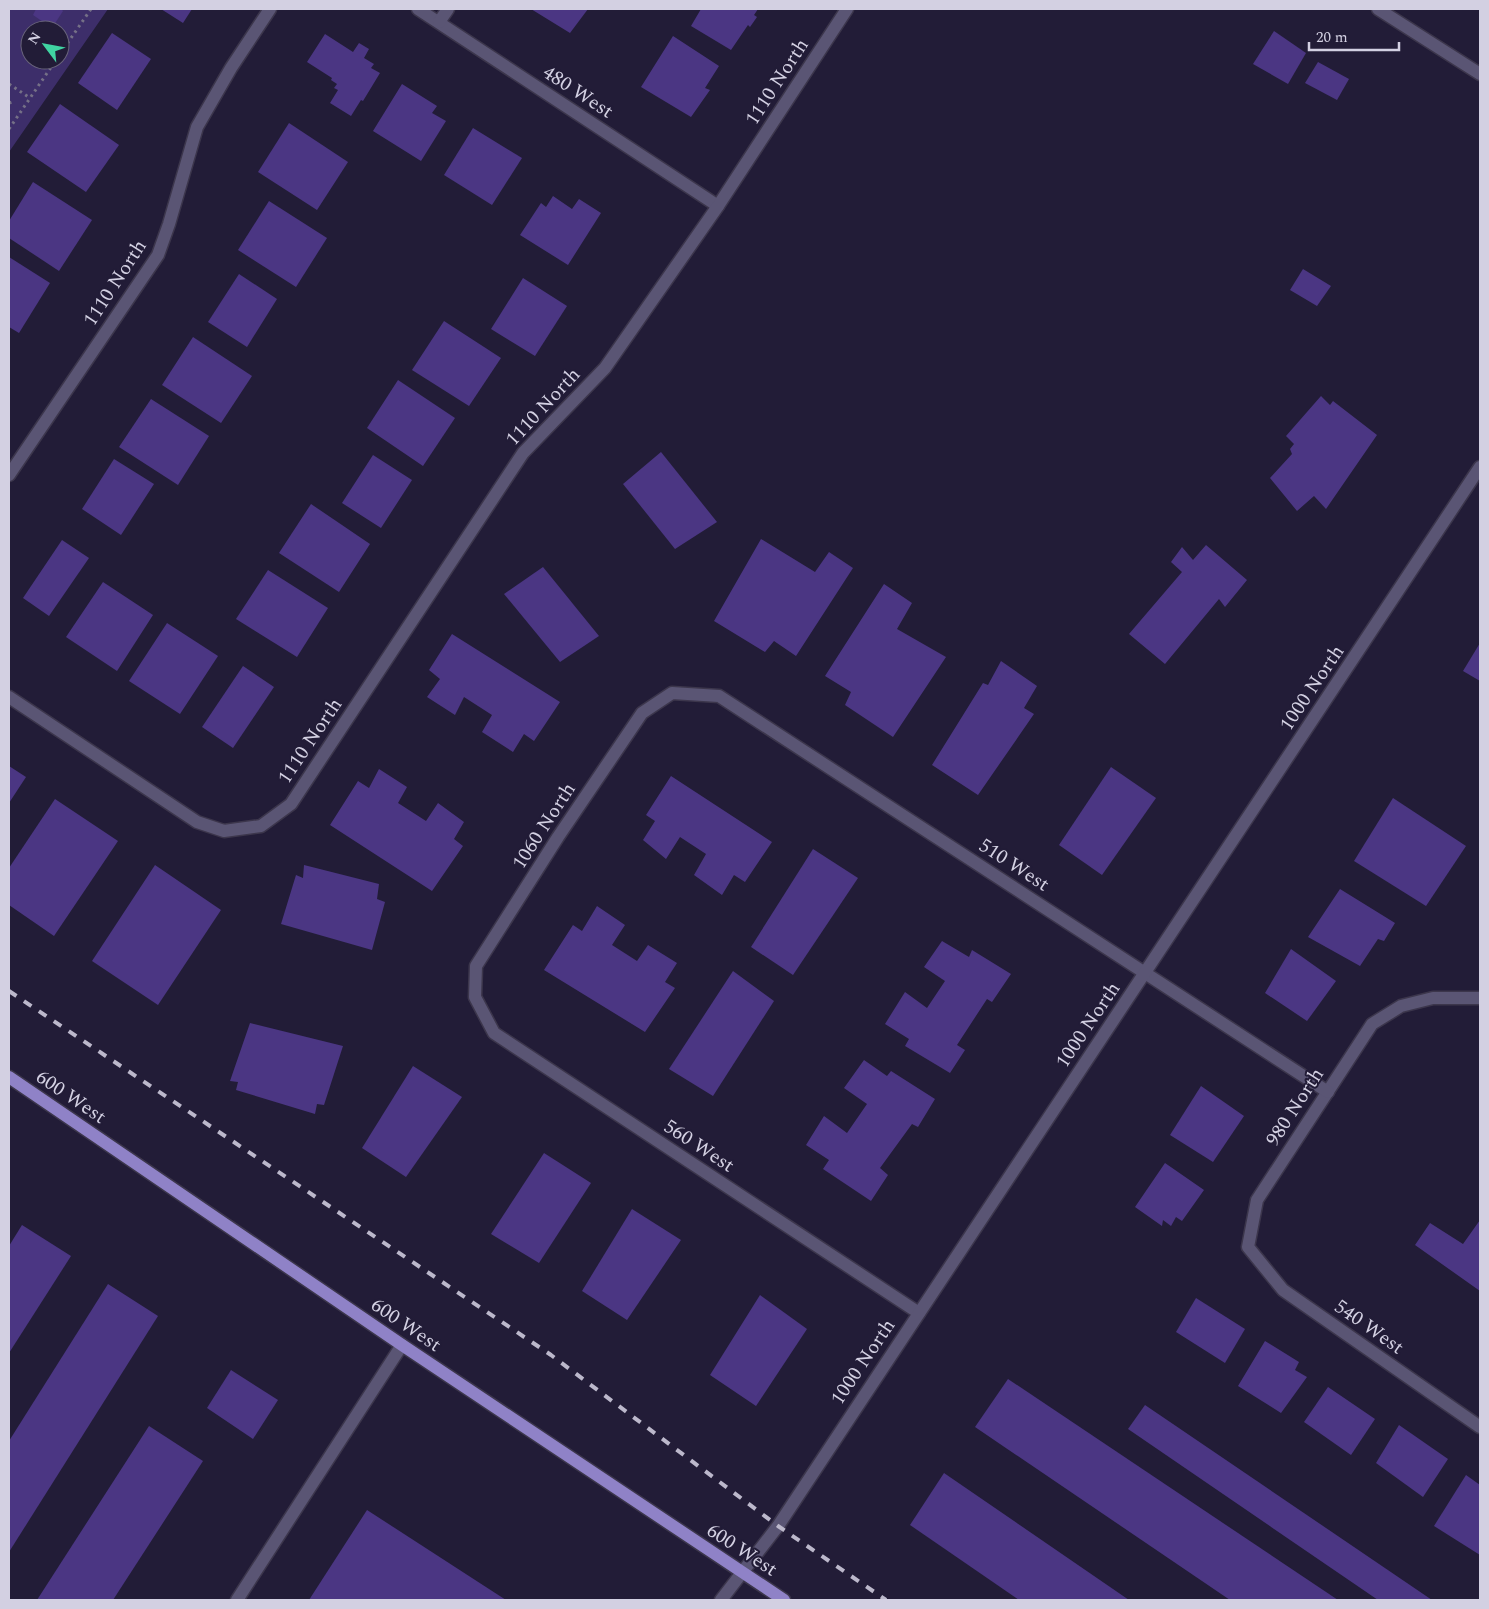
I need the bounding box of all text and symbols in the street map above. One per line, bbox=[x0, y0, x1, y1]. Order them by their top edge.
north arrow bbox=[20, 20, 70, 70]
scale bar bbox=[1309, 20, 1399, 52]
text: 20 m bbox=[1316, 26, 1348, 49]
text: N bbox=[22, 28, 46, 49]
street label: 1110 North bbox=[738, 33, 816, 131]
street label: 480 West bbox=[537, 58, 619, 126]
street label: 1110 North bbox=[76, 234, 154, 332]
street label: 1110 North bbox=[498, 361, 588, 453]
street label: 1000 North bbox=[1272, 639, 1352, 737]
street label: 1110 North bbox=[270, 692, 350, 790]
street label: 1060 North bbox=[505, 777, 583, 875]
street label: 510 West bbox=[973, 831, 1055, 899]
street label: 1000 North bbox=[1048, 976, 1128, 1074]
street label: 600 West bbox=[30, 1062, 112, 1132]
street label: 980 North bbox=[1258, 1062, 1332, 1152]
street label: 560 West bbox=[658, 1112, 740, 1180]
street label: 600 West bbox=[365, 1290, 447, 1360]
street label: 540 West bbox=[1328, 1292, 1410, 1362]
street label: 1000 North bbox=[823, 1313, 903, 1411]
street label: 600 West bbox=[701, 1516, 783, 1584]

